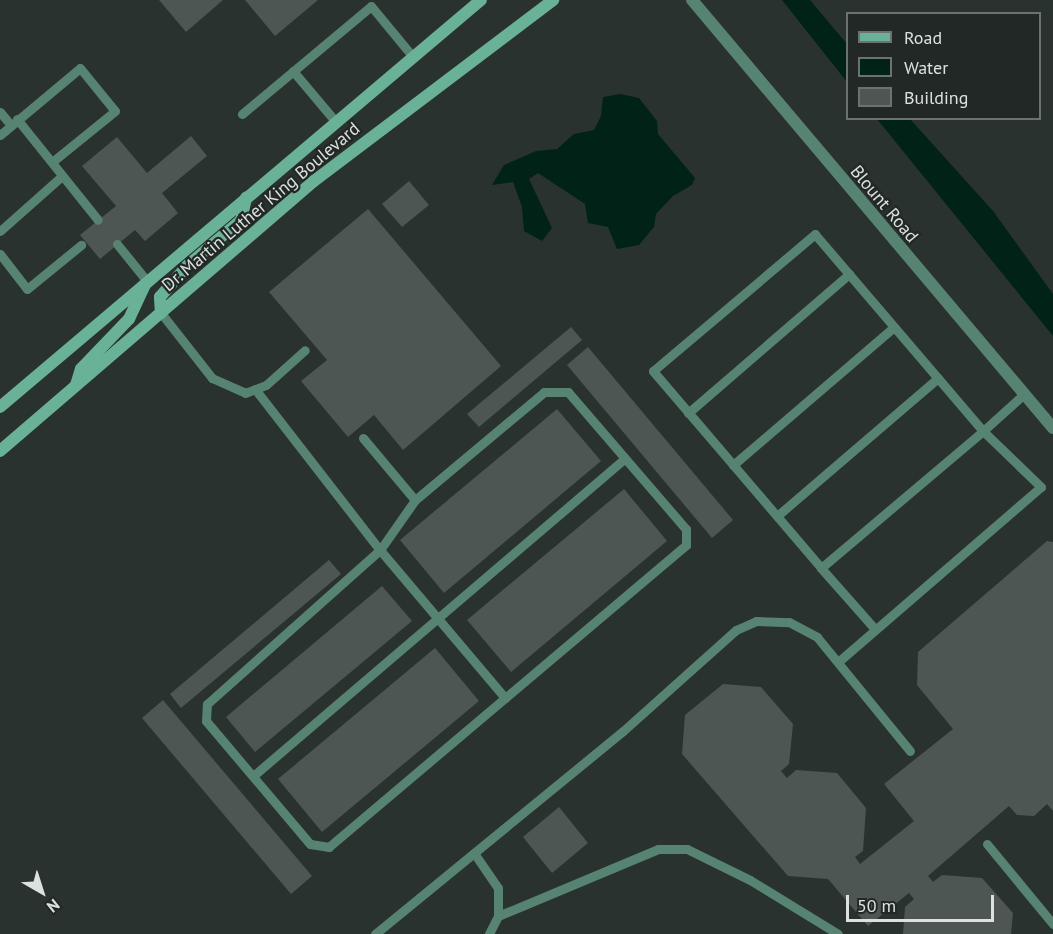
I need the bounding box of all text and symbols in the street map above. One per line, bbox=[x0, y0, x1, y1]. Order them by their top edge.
legend bbox=[846, 12, 1041, 120]
text: Road bbox=[904, 26, 942, 49]
text: Water bbox=[904, 56, 948, 79]
text: Building bbox=[904, 86, 968, 109]
street label: Dr. Martin Luther King Boulevard bbox=[157, 117, 365, 297]
street label: Blount Road bbox=[846, 161, 922, 247]
north arrow bbox=[12, 862, 72, 922]
scale bar bbox=[849, 883, 998, 921]
text: 50 m bbox=[857, 894, 896, 917]
text: N bbox=[43, 895, 64, 917]

